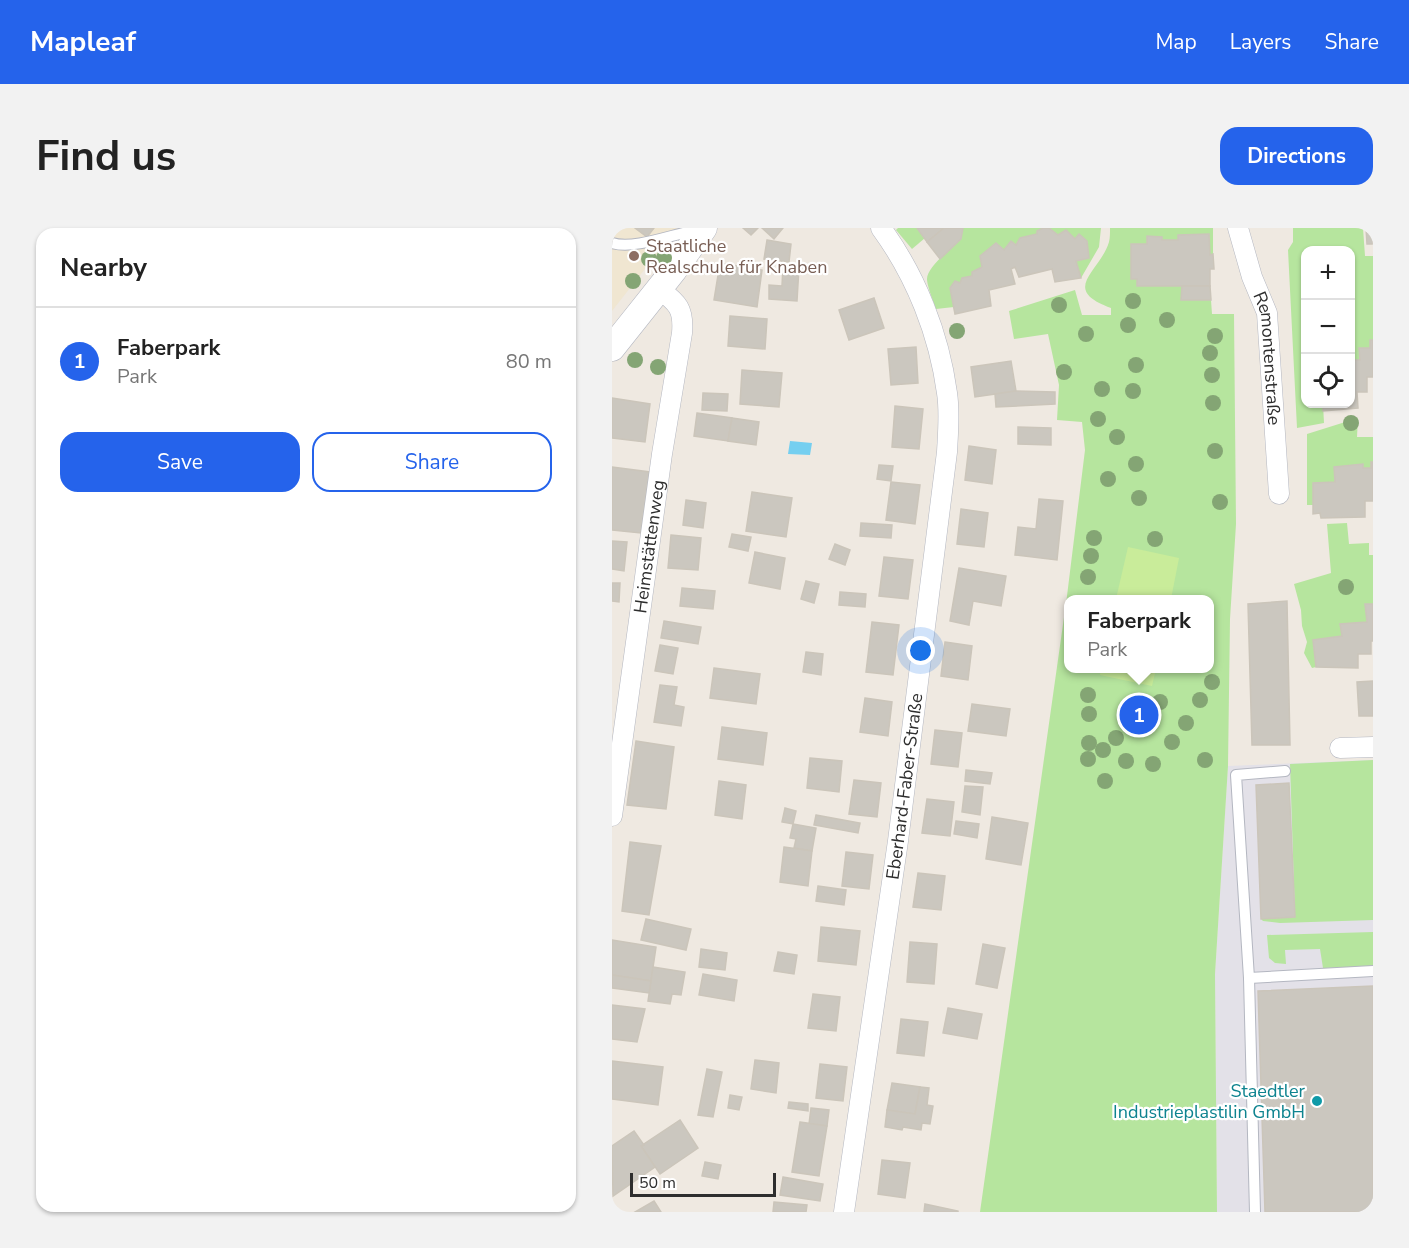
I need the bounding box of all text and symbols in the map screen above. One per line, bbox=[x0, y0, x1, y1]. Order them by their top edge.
text: Mapleaf bbox=[30, 23, 136, 61]
text: Map bbox=[1155, 28, 1197, 56]
text: Layers bbox=[1230, 28, 1291, 56]
text: Share bbox=[1324, 28, 1379, 56]
button: Directions bbox=[1220, 127, 1373, 185]
text: Find us bbox=[36, 128, 176, 185]
place label: Staatliche Realschule für Knaben bbox=[646, 234, 827, 279]
map controls bbox=[1301, 246, 1355, 408]
button: + bbox=[1301, 246, 1355, 300]
marker: Staatliche Realschule für Knaben bbox=[627, 249, 641, 263]
text: Nearby bbox=[60, 250, 147, 285]
street label: Remontenstraße bbox=[1247, 288, 1286, 426]
button: − bbox=[1301, 300, 1355, 354]
text: Faberpark bbox=[117, 333, 220, 363]
text: 1 bbox=[74, 348, 86, 375]
text: 80 m bbox=[506, 348, 552, 375]
button: locate bbox=[1301, 354, 1355, 408]
text: Park bbox=[117, 363, 157, 390]
button: Save bbox=[60, 432, 300, 492]
button: Share bbox=[312, 432, 552, 492]
street label: Heimstättenweg bbox=[628, 478, 670, 615]
popup bbox=[1064, 595, 1214, 673]
text: Faberpark bbox=[1087, 606, 1191, 636]
your location bbox=[906, 636, 935, 665]
text: Park bbox=[1087, 636, 1127, 663]
street label: Eberhard-Faber-Straße bbox=[881, 692, 929, 881]
pin: 1 bbox=[1120, 692, 1158, 738]
place label: Staedtler Industrieplastilin GmbH bbox=[1113, 1079, 1306, 1124]
marker: Staedtler Industrieplastilin GmbH bbox=[1310, 1094, 1324, 1108]
scale bar bbox=[630, 1170, 776, 1198]
text: 50 m bbox=[639, 1172, 676, 1194]

